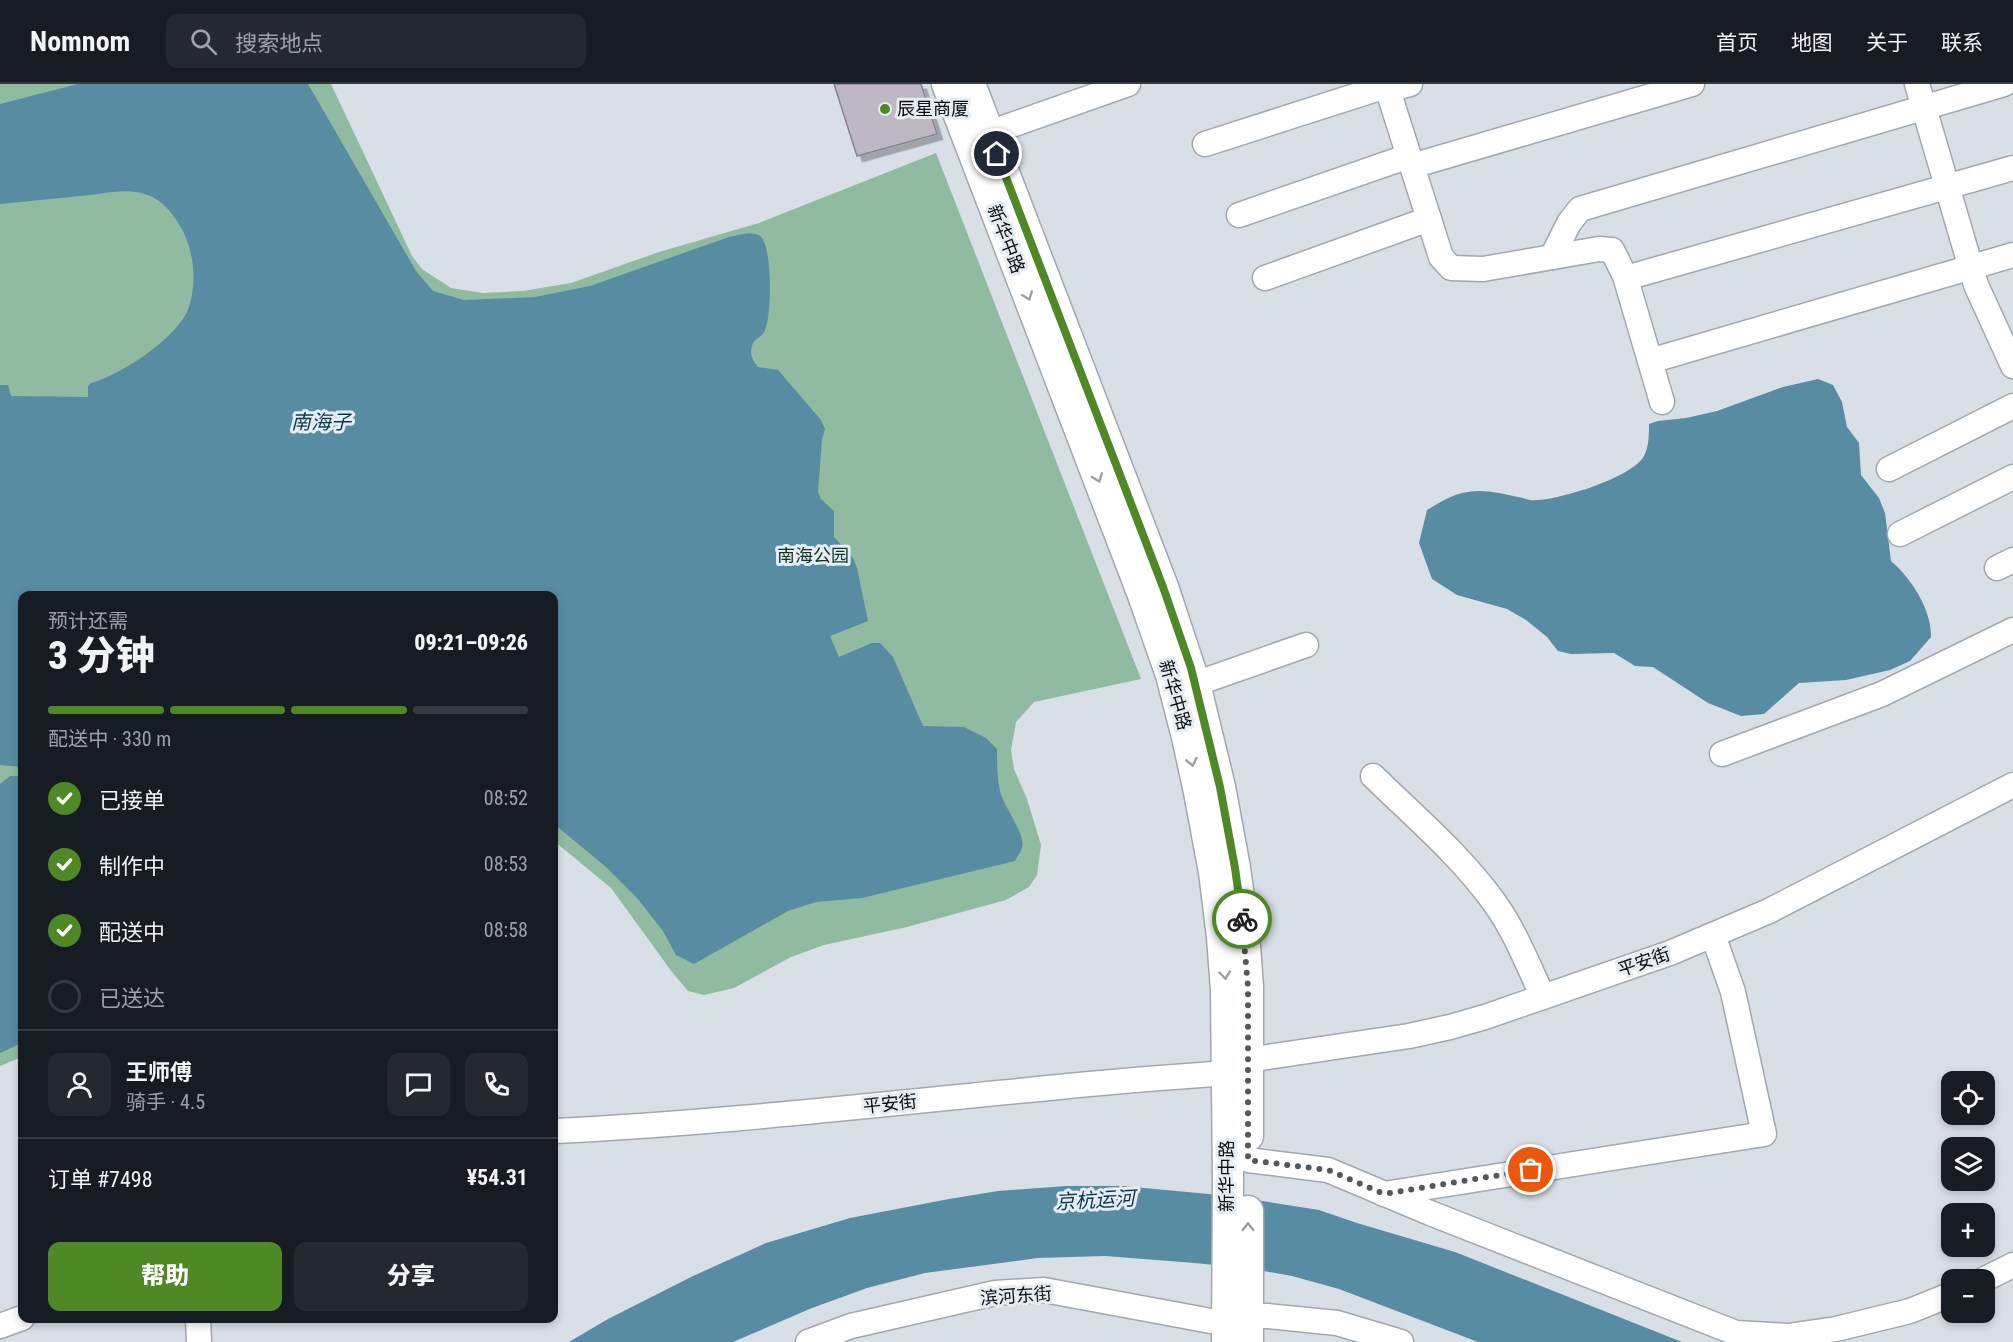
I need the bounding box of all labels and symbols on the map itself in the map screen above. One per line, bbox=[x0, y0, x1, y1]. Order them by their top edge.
place label: 辰星商厦 bbox=[897, 98, 969, 119]
marker: 辰星商厦 bbox=[878, 102, 892, 116]
pin bbox=[971, 128, 1022, 179]
street label: 新华中路 bbox=[984, 201, 1029, 276]
one-way arrow bbox=[1021, 289, 1033, 300]
water label: 南海子 bbox=[291, 410, 353, 434]
one-way arrow bbox=[1091, 471, 1103, 482]
park label: 南海公园 bbox=[777, 545, 849, 566]
street label: 新华中路 bbox=[1155, 657, 1195, 732]
one-way arrow bbox=[1185, 757, 1198, 767]
courier bbox=[1212, 889, 1272, 949]
street label: 平安街 bbox=[1615, 943, 1673, 980]
one-way arrow bbox=[1218, 971, 1231, 980]
street label: 平安街 bbox=[862, 1090, 918, 1117]
street label: 新华中路 bbox=[1216, 1140, 1237, 1212]
pin bbox=[1505, 1144, 1556, 1195]
water label: 京杭运河 bbox=[1054, 1186, 1140, 1214]
one-way arrow bbox=[1242, 1223, 1254, 1232]
street label: 滨河东街 bbox=[979, 1283, 1053, 1308]

